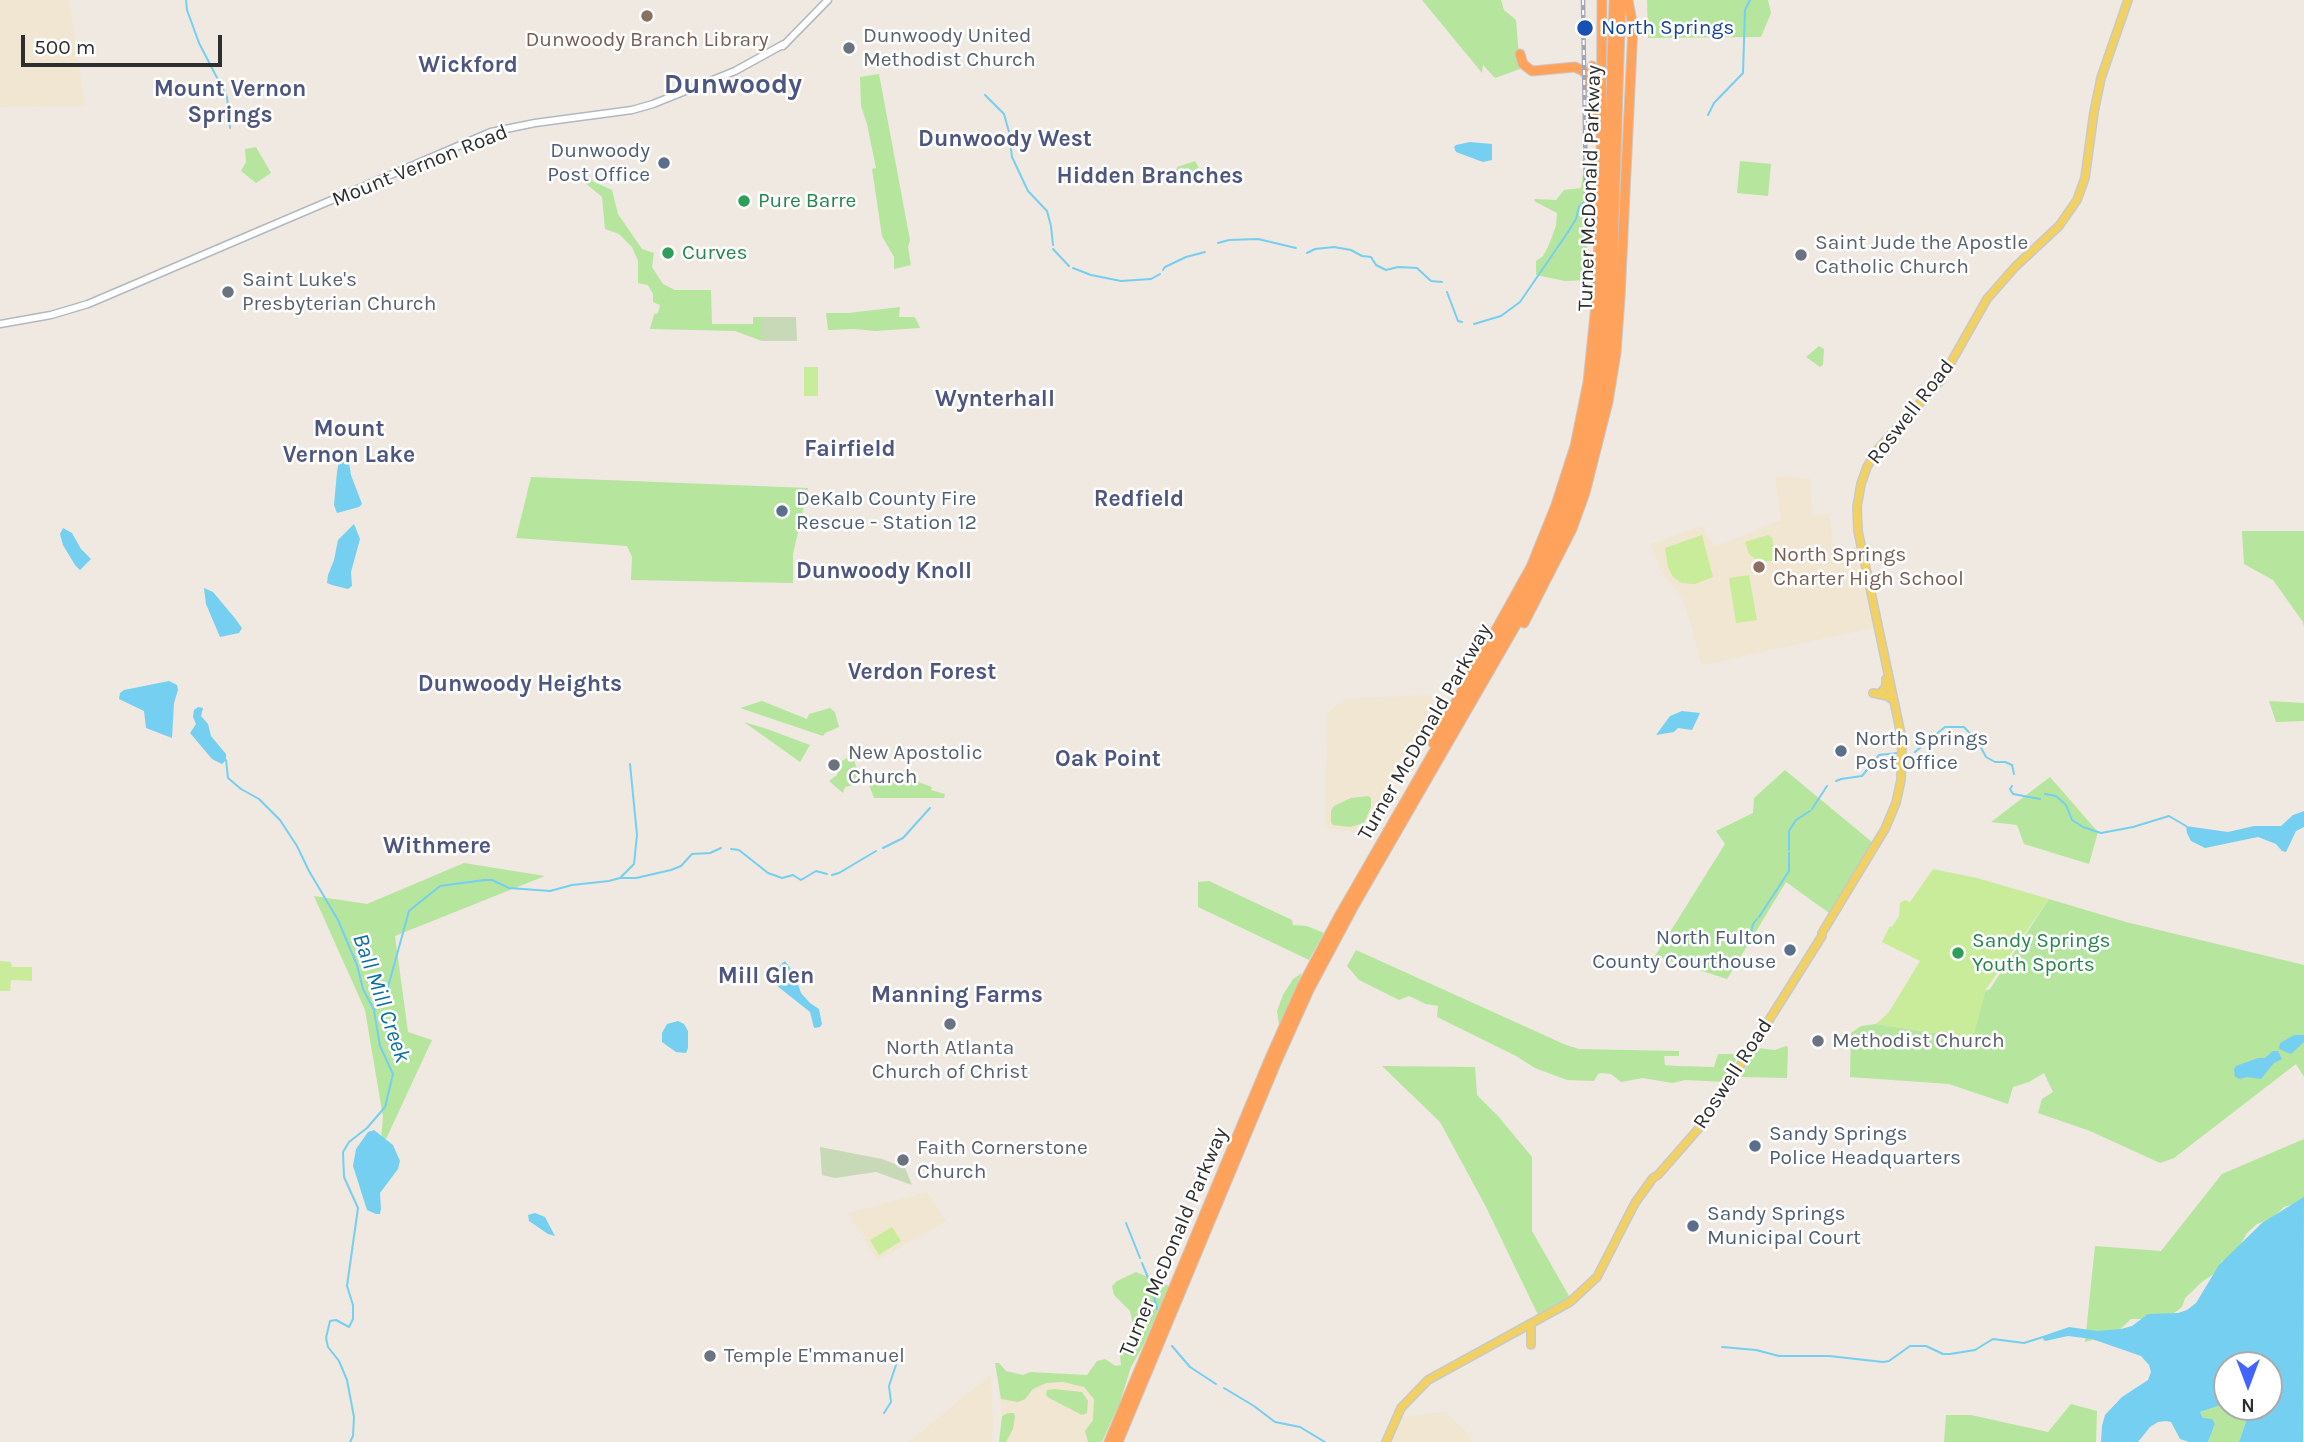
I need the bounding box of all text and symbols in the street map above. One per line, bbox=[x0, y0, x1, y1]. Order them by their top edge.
marker: Dunwoody Branch Library bbox=[639, 8, 655, 24]
place label: North Springs bbox=[1601, 15, 1734, 41]
marker: North Springs bbox=[1575, 18, 1595, 38]
scale bar bbox=[24, 21, 226, 65]
place label: Dunwoody United Methodist Church bbox=[863, 23, 1036, 73]
place label: Dunwoody Branch Library bbox=[525, 27, 769, 53]
text: 500 m bbox=[34, 35, 95, 59]
marker: Dunwoody United Methodist Church bbox=[841, 40, 857, 56]
district label: Wickford bbox=[418, 51, 518, 79]
street label: Turner McDonald Parkway bbox=[1573, 65, 1607, 311]
district label: Dunwoody bbox=[664, 68, 802, 102]
district label: Mount Vernon Springs bbox=[154, 75, 306, 129]
street label: Mount Vernon Road bbox=[328, 119, 512, 213]
district label: Dunwoody West bbox=[918, 125, 1092, 153]
place label: Dunwoody Post Office bbox=[547, 138, 650, 188]
marker: Dunwoody Post Office bbox=[656, 155, 672, 171]
district label: Hidden Branches bbox=[1057, 162, 1243, 190]
place label: Pure Barre bbox=[758, 188, 856, 214]
marker: Pure Barre bbox=[736, 193, 752, 209]
place label: Saint Jude the Apostle Catholic Church bbox=[1815, 230, 2028, 280]
place label: Curves bbox=[682, 240, 748, 266]
marker: Curves bbox=[660, 245, 676, 261]
marker: Saint Jude the Apostle Catholic Church bbox=[1793, 247, 1809, 263]
place label: Saint Luke's Presbyterian Church bbox=[242, 267, 436, 317]
marker: Saint Luke's Presbyterian Church bbox=[220, 284, 236, 300]
street label: Roswell Road bbox=[1862, 354, 1960, 470]
district label: Wynterhall bbox=[935, 385, 1055, 413]
district label: Mount Vernon Lake bbox=[283, 415, 415, 469]
district label: Fairfield bbox=[804, 435, 896, 463]
district label: Redfield bbox=[1094, 485, 1184, 513]
place label: DeKalb County Fire Rescue - Station 12 bbox=[796, 486, 977, 536]
marker: DeKalb County Fire Rescue - Station 12 bbox=[774, 503, 790, 519]
place label: North Springs Charter High School bbox=[1773, 542, 1964, 592]
district label: Dunwoody Knoll bbox=[796, 557, 972, 585]
marker: North Springs Charter High School bbox=[1751, 559, 1767, 575]
street label: Turner McDonald Parkway bbox=[1353, 619, 1497, 845]
district label: Verdon Forest bbox=[848, 658, 996, 686]
district label: Dunwoody Heights bbox=[418, 670, 622, 698]
place label: North Springs Post Office bbox=[1855, 726, 1988, 776]
place label: New Apostolic Church bbox=[848, 740, 983, 790]
marker: North Springs Post Office bbox=[1833, 743, 1849, 759]
district label: Oak Point bbox=[1055, 745, 1161, 773]
marker: New Apostolic Church bbox=[826, 757, 842, 773]
district label: Withmere bbox=[383, 832, 491, 860]
place label: North Fulton County Courthouse bbox=[1592, 925, 1776, 975]
place label: Sandy Springs Youth Sports bbox=[1972, 928, 2111, 978]
water label: Ball Mill Creek bbox=[346, 930, 416, 1066]
marker: North Fulton County Courthouse bbox=[1782, 942, 1798, 958]
marker: Sandy Springs Youth Sports bbox=[1950, 945, 1966, 961]
district label: Mill Glen bbox=[718, 962, 814, 990]
district label: Manning Farms bbox=[871, 981, 1043, 1009]
street label: Roswell Road bbox=[1688, 1014, 1778, 1134]
marker: North Atlanta Church of Christ bbox=[942, 1016, 958, 1032]
place label: Methodist Church bbox=[1832, 1028, 2005, 1054]
marker: Methodist Church bbox=[1810, 1033, 1826, 1049]
place label: North Atlanta Church of Christ bbox=[872, 1035, 1028, 1085]
place label: Sandy Springs Police Headquarters bbox=[1769, 1121, 1961, 1171]
street label: Turner McDonald Parkway bbox=[1114, 1124, 1234, 1360]
place label: Faith Cornerstone Church bbox=[917, 1135, 1088, 1185]
marker: Sandy Springs Police Headquarters bbox=[1747, 1138, 1763, 1154]
marker: Faith Cornerstone Church bbox=[895, 1152, 911, 1168]
place label: Sandy Springs Municipal Court bbox=[1707, 1201, 1861, 1251]
marker: Sandy Springs Municipal Court bbox=[1685, 1218, 1701, 1234]
place label: Temple E'mmanuel bbox=[724, 1343, 905, 1369]
marker: Temple E'mmanuel bbox=[702, 1348, 718, 1364]
north arrow bbox=[2213, 1351, 2283, 1421]
text: N bbox=[2241, 1394, 2255, 1416]

